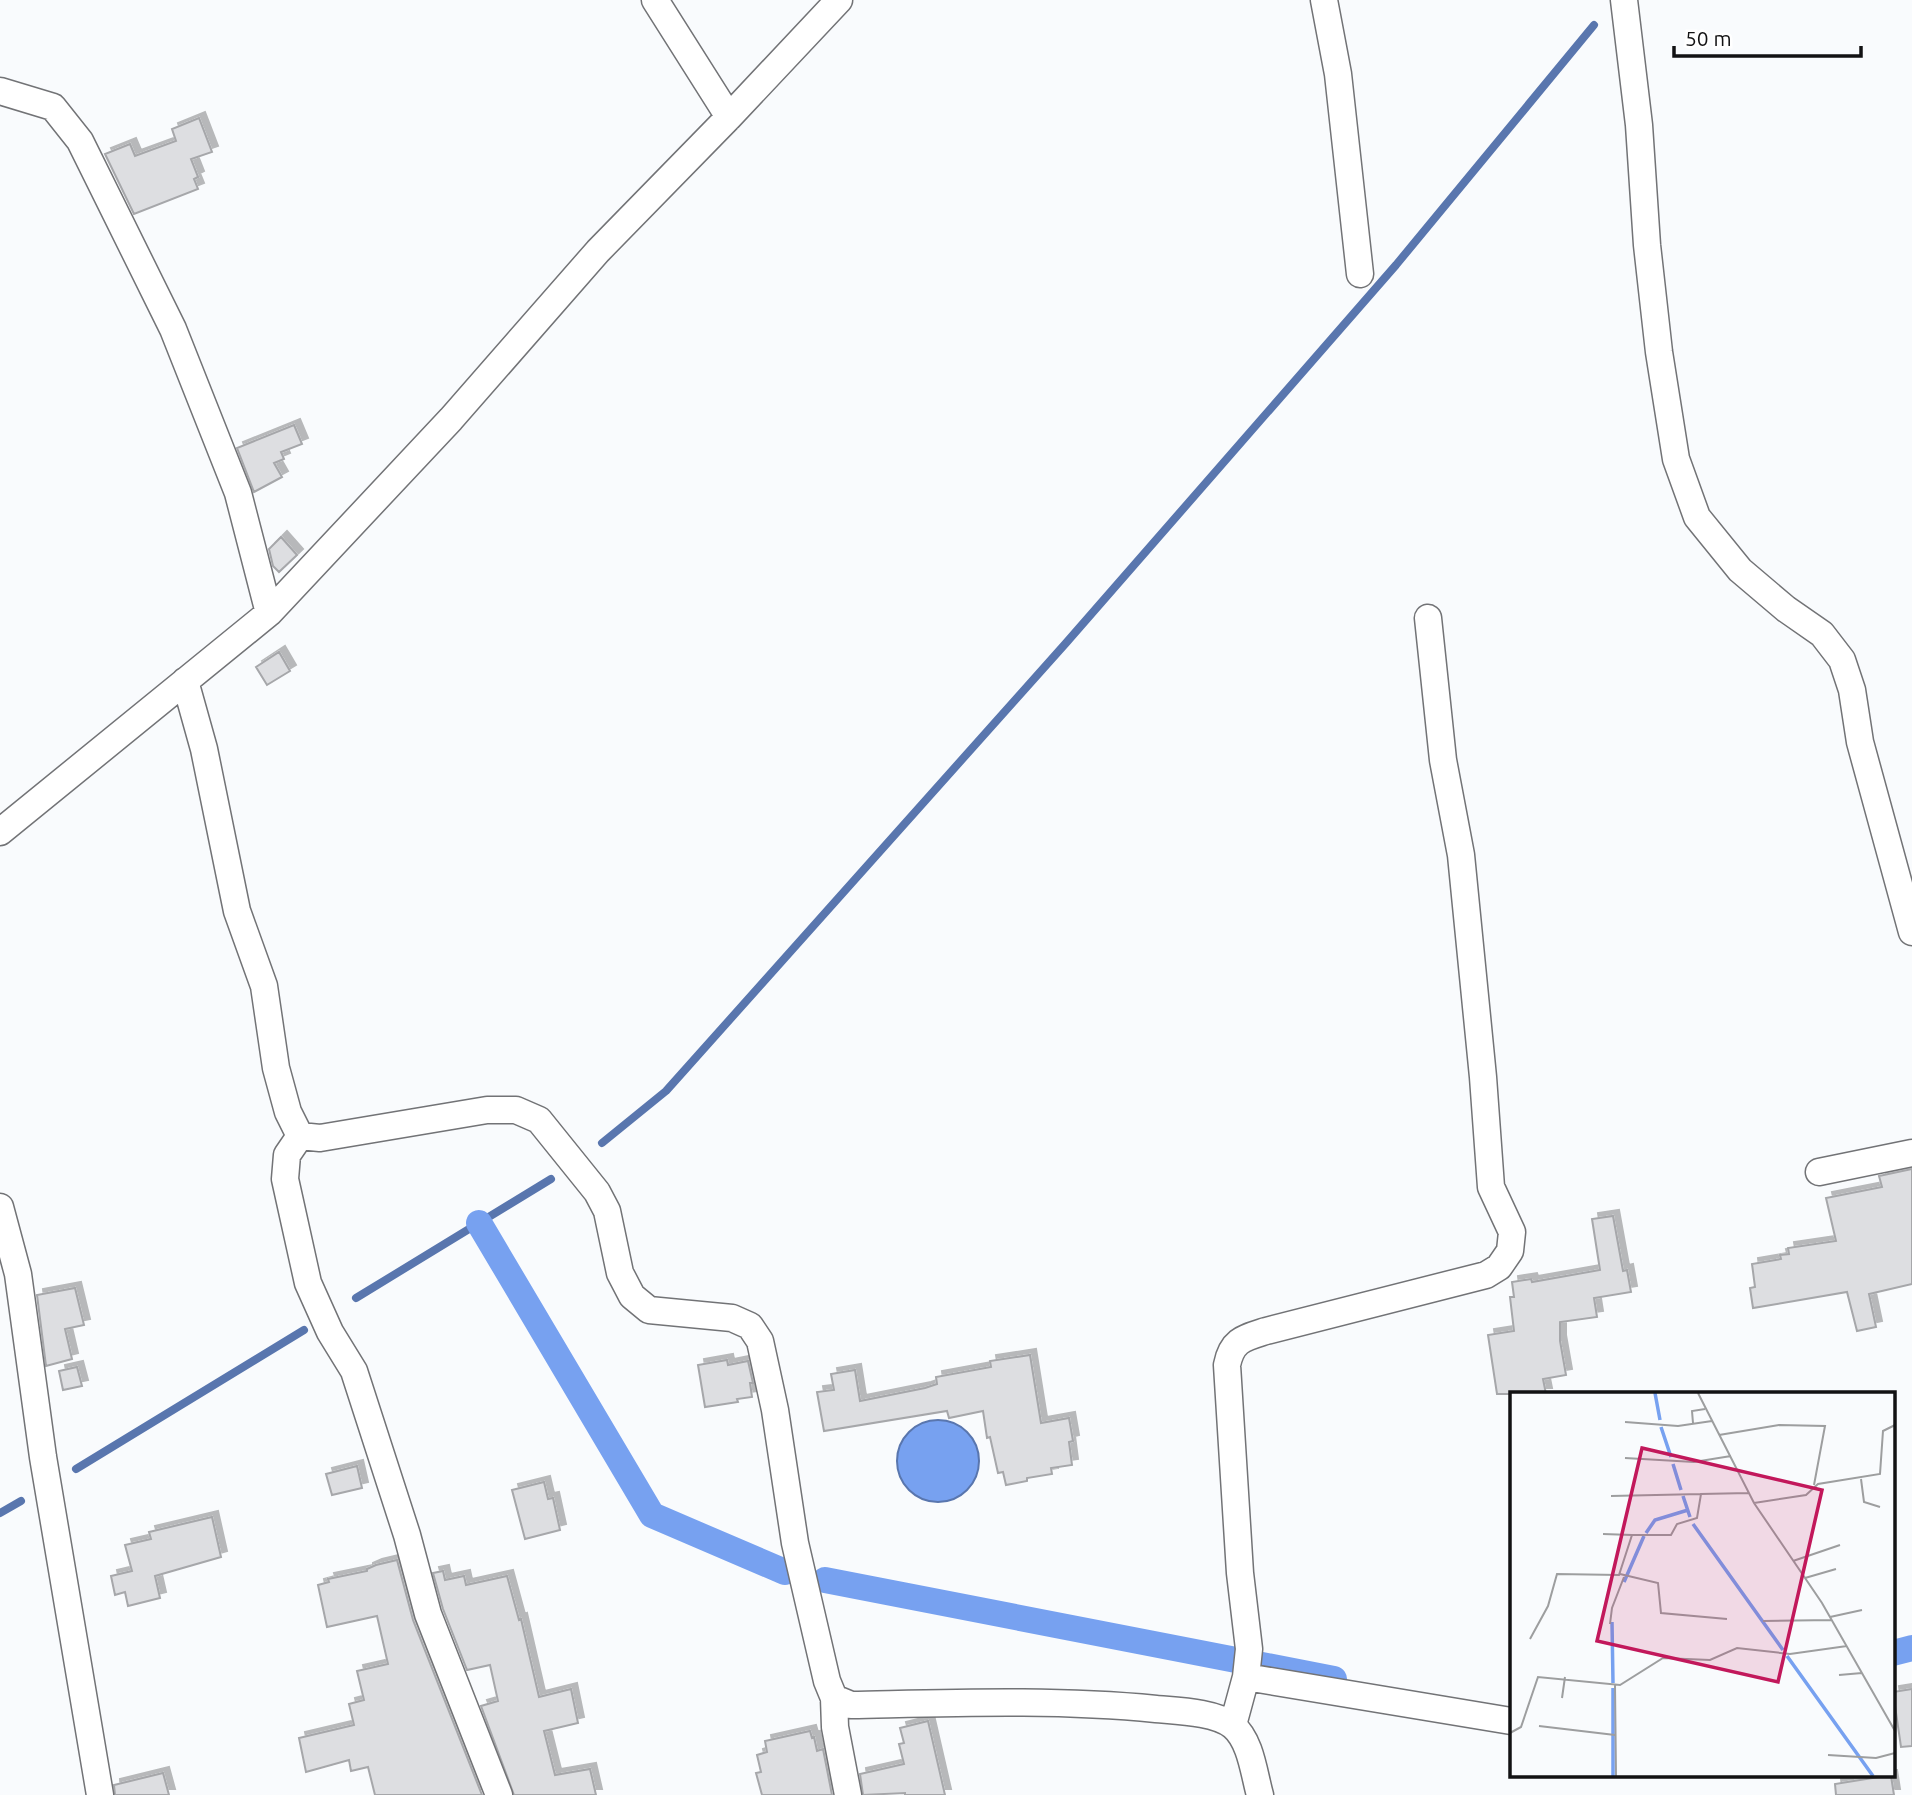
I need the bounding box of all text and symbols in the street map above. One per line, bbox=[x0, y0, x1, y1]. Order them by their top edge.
scale bar bbox=[1674, 14, 1861, 58]
text: 50 m bbox=[1685, 26, 1732, 50]
inset map bbox=[1510, 1392, 1895, 1778]

